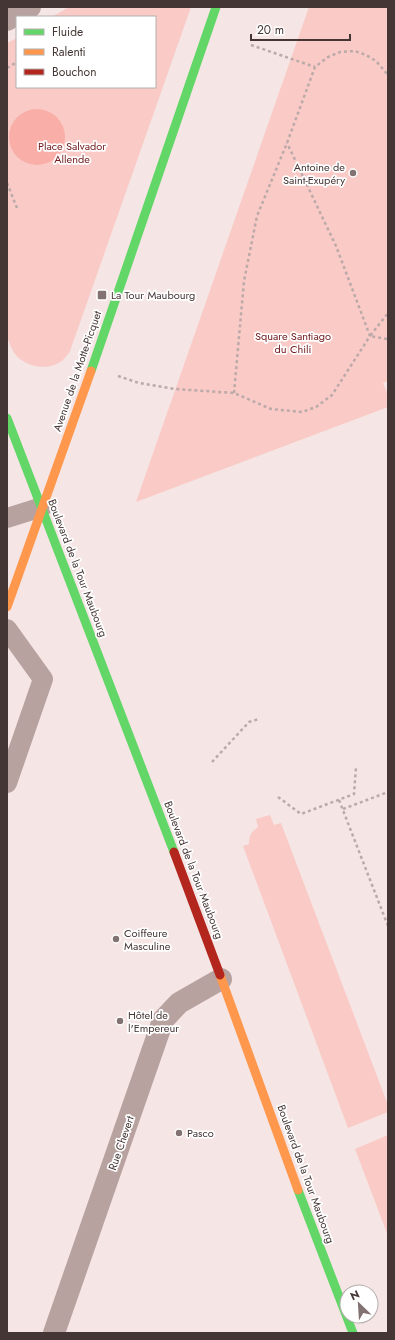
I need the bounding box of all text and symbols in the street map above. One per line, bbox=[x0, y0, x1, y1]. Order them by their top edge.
legend bbox=[16, 16, 156, 88]
scale bar bbox=[251, 16, 350, 42]
text: 20 m bbox=[257, 21, 284, 39]
text: Fluide bbox=[52, 23, 83, 41]
text: Ralenti bbox=[52, 43, 86, 61]
text: Bouchon bbox=[52, 63, 96, 81]
park label: Place Salvador Allende bbox=[38, 138, 106, 167]
place label: Antoine de Saint-Exupéry bbox=[283, 159, 345, 188]
marker: Antoine de Saint-Exupéry bbox=[348, 168, 358, 178]
place label: La Tour Maubourg bbox=[111, 287, 195, 303]
marker: La Tour Maubourg bbox=[96, 289, 108, 301]
street label: Avenue de la Motte-Picquet bbox=[49, 308, 105, 433]
park label: Square Santiago du Chili bbox=[255, 328, 331, 357]
street label: Boulevard de la Tour Maubourg bbox=[44, 497, 112, 639]
street label: Boulevard de la Tour Maubourg bbox=[160, 799, 228, 941]
place label: Coiffeure Masculine bbox=[124, 925, 171, 954]
marker: Coiffeure Masculine bbox=[111, 934, 121, 944]
place label: Hôtel de l'Empereur bbox=[128, 1007, 179, 1036]
marker: Hôtel de l'Empereur bbox=[115, 1016, 125, 1026]
street label: Boulevard de la Tour Maubourg bbox=[273, 1102, 339, 1246]
street label: Rue Chevert bbox=[104, 1113, 138, 1172]
place label: Pasco bbox=[187, 1125, 214, 1141]
marker: Pasco bbox=[174, 1128, 184, 1138]
north arrow bbox=[339, 1284, 379, 1324]
text: N bbox=[347, 1286, 362, 1304]

